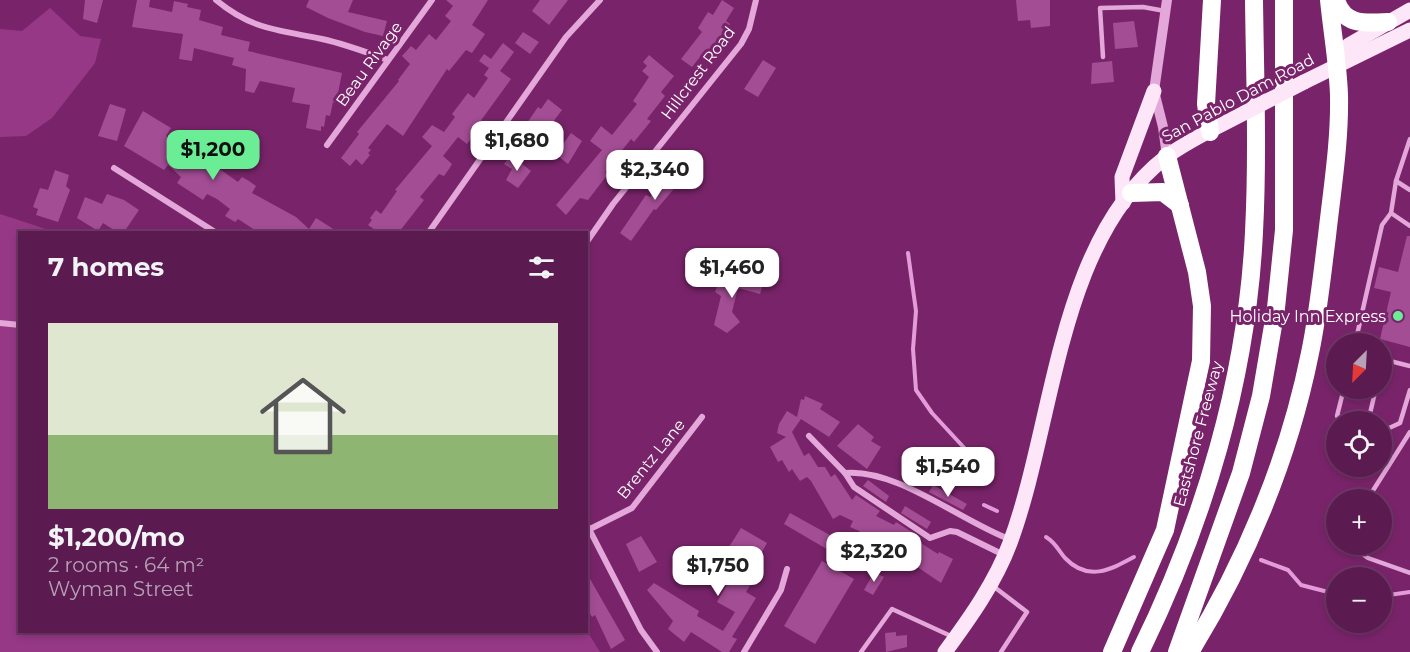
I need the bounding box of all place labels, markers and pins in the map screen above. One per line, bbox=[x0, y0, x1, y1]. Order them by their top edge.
pin: $1,680 bbox=[468, 121, 566, 172]
pin: $1,200 bbox=[164, 130, 262, 181]
pin: $2,340 bbox=[606, 150, 704, 201]
pin: $1,460 bbox=[683, 248, 781, 299]
place label: Holiday Inn Express bbox=[1230, 307, 1386, 326]
marker: Holiday Inn Express bbox=[1391, 309, 1405, 323]
pin: $1,540 bbox=[899, 447, 997, 498]
pin: $2,320 bbox=[825, 532, 923, 583]
pin: $1,750 bbox=[669, 546, 767, 597]

